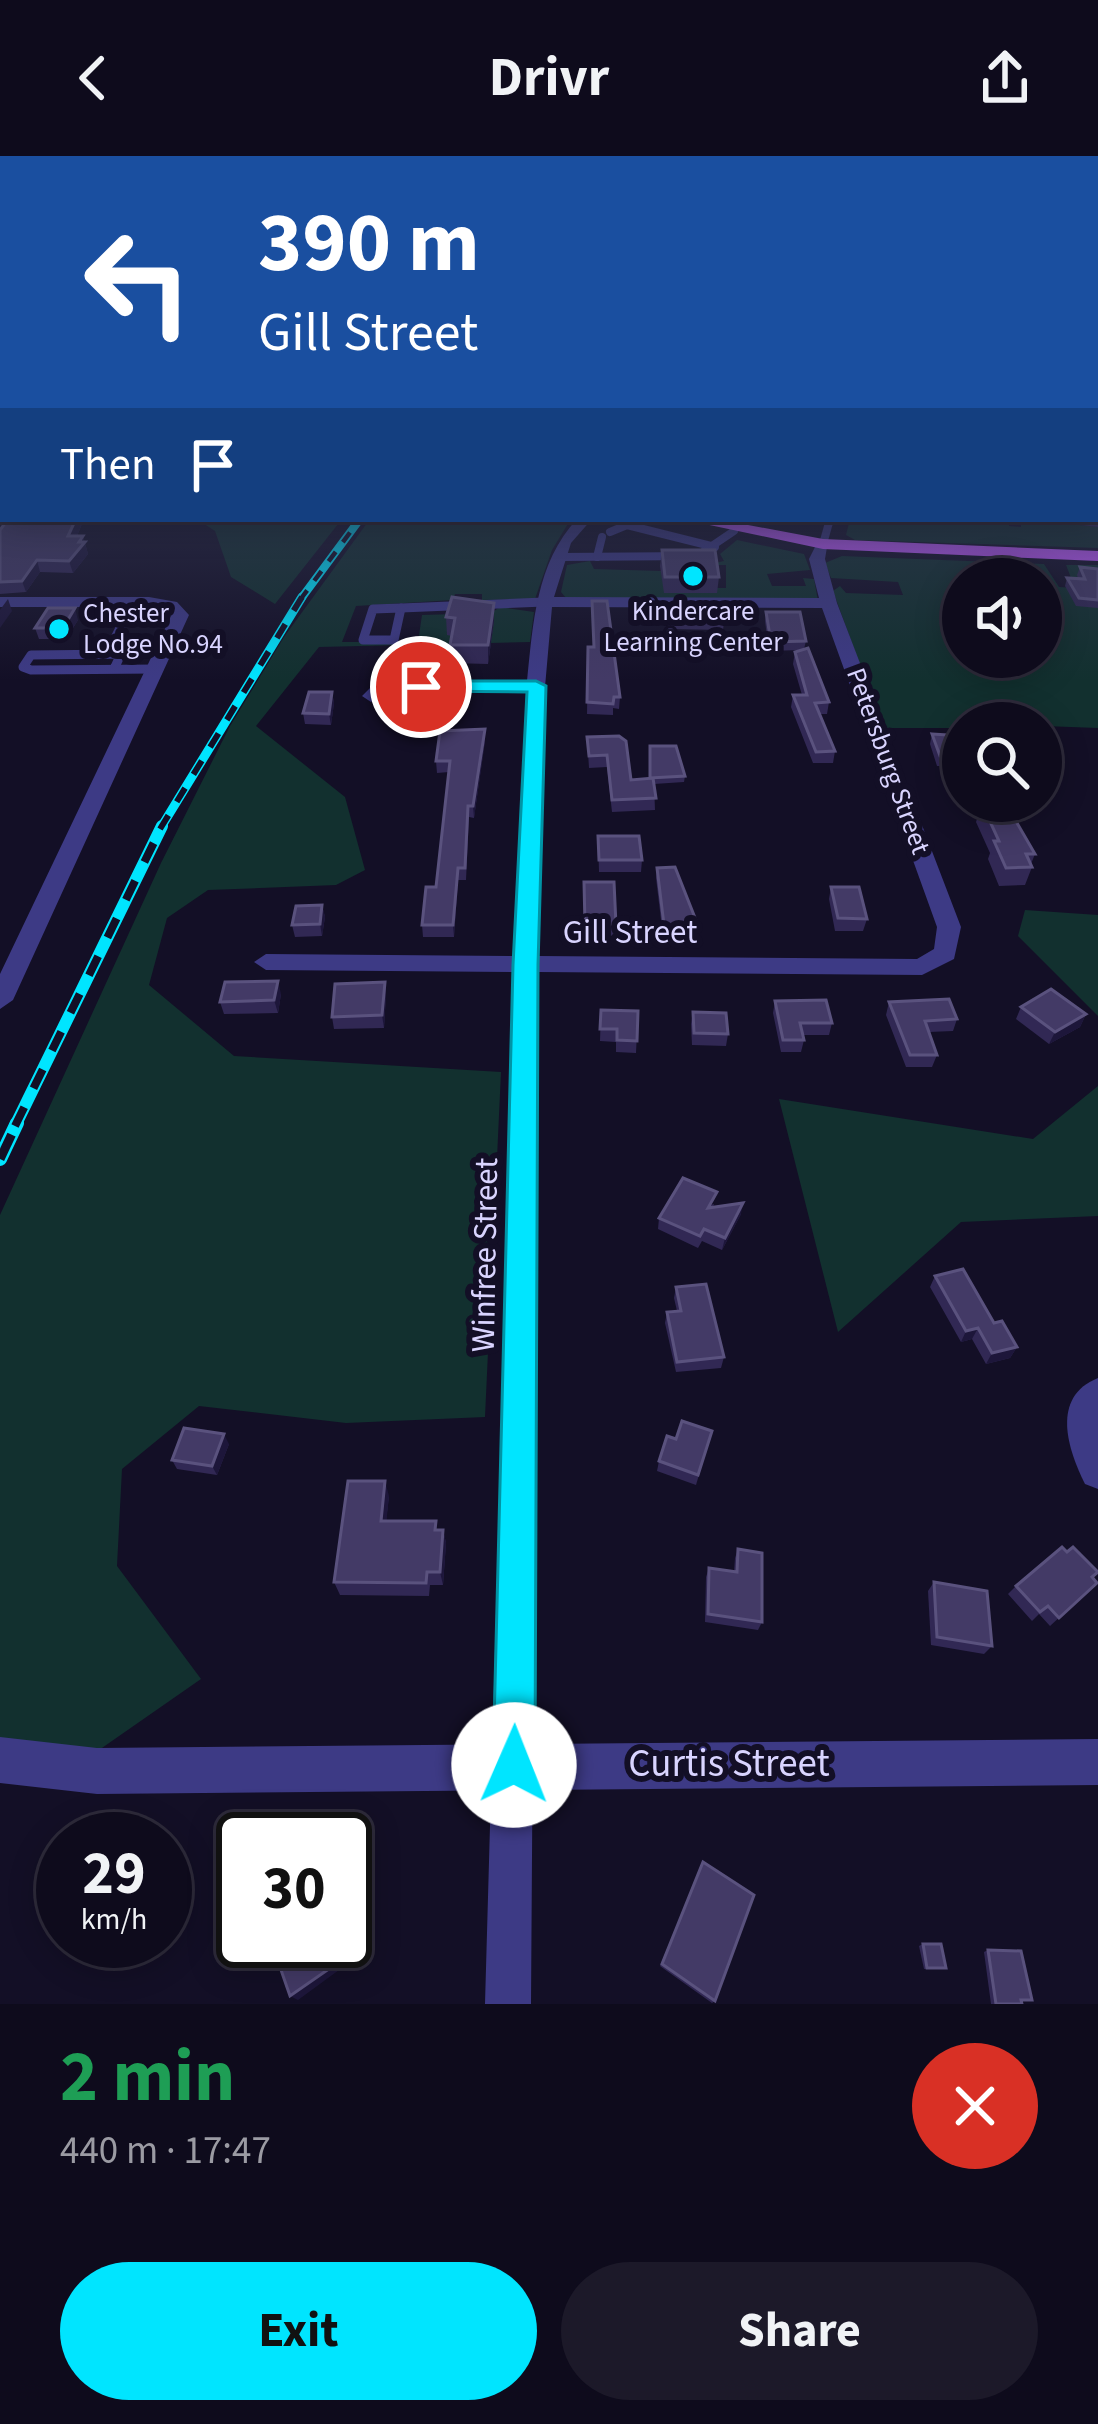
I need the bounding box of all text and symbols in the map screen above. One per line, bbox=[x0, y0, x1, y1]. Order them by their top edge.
text: Drivr bbox=[489, 40, 609, 117]
icon: back bbox=[60, 45, 126, 111]
icon: share bbox=[972, 45, 1038, 111]
text: 390 m bbox=[258, 184, 480, 304]
icon: left bbox=[60, 204, 216, 360]
text: Gill Street bbox=[258, 295, 478, 372]
icon: arrive bbox=[180, 432, 246, 498]
text: Then bbox=[60, 433, 156, 497]
map controls bbox=[942, 558, 1062, 822]
button: sound bbox=[942, 558, 1062, 678]
marker: Kindercare Learning Center bbox=[680, 563, 706, 589]
place label: Kindercare Learning Center bbox=[603, 592, 783, 662]
place label: Chester Lodge No.94 bbox=[83, 594, 223, 664]
marker: Chester Lodge No.94 bbox=[46, 616, 72, 642]
pin bbox=[370, 636, 472, 738]
icon: arrive bbox=[388, 654, 454, 720]
street label: Petersburg Street bbox=[836, 662, 940, 860]
button: search bbox=[942, 702, 1062, 822]
street label: Gill Street bbox=[563, 909, 697, 956]
street label: Winfree Street bbox=[460, 1157, 510, 1353]
position arrow bbox=[451, 1702, 577, 1828]
street label: Curtis Street bbox=[628, 1736, 830, 1792]
speed limit sign: 30 bbox=[216, 1812, 372, 1968]
text: 29 bbox=[82, 1832, 146, 1917]
text: km/h bbox=[81, 1898, 147, 1941]
text: 2 min bbox=[60, 2026, 235, 2129]
button: close bbox=[912, 2043, 1038, 2169]
text: 440 m · 17:47 bbox=[60, 2123, 271, 2179]
button: Exit bbox=[60, 2262, 537, 2400]
button: Share bbox=[561, 2262, 1038, 2400]

